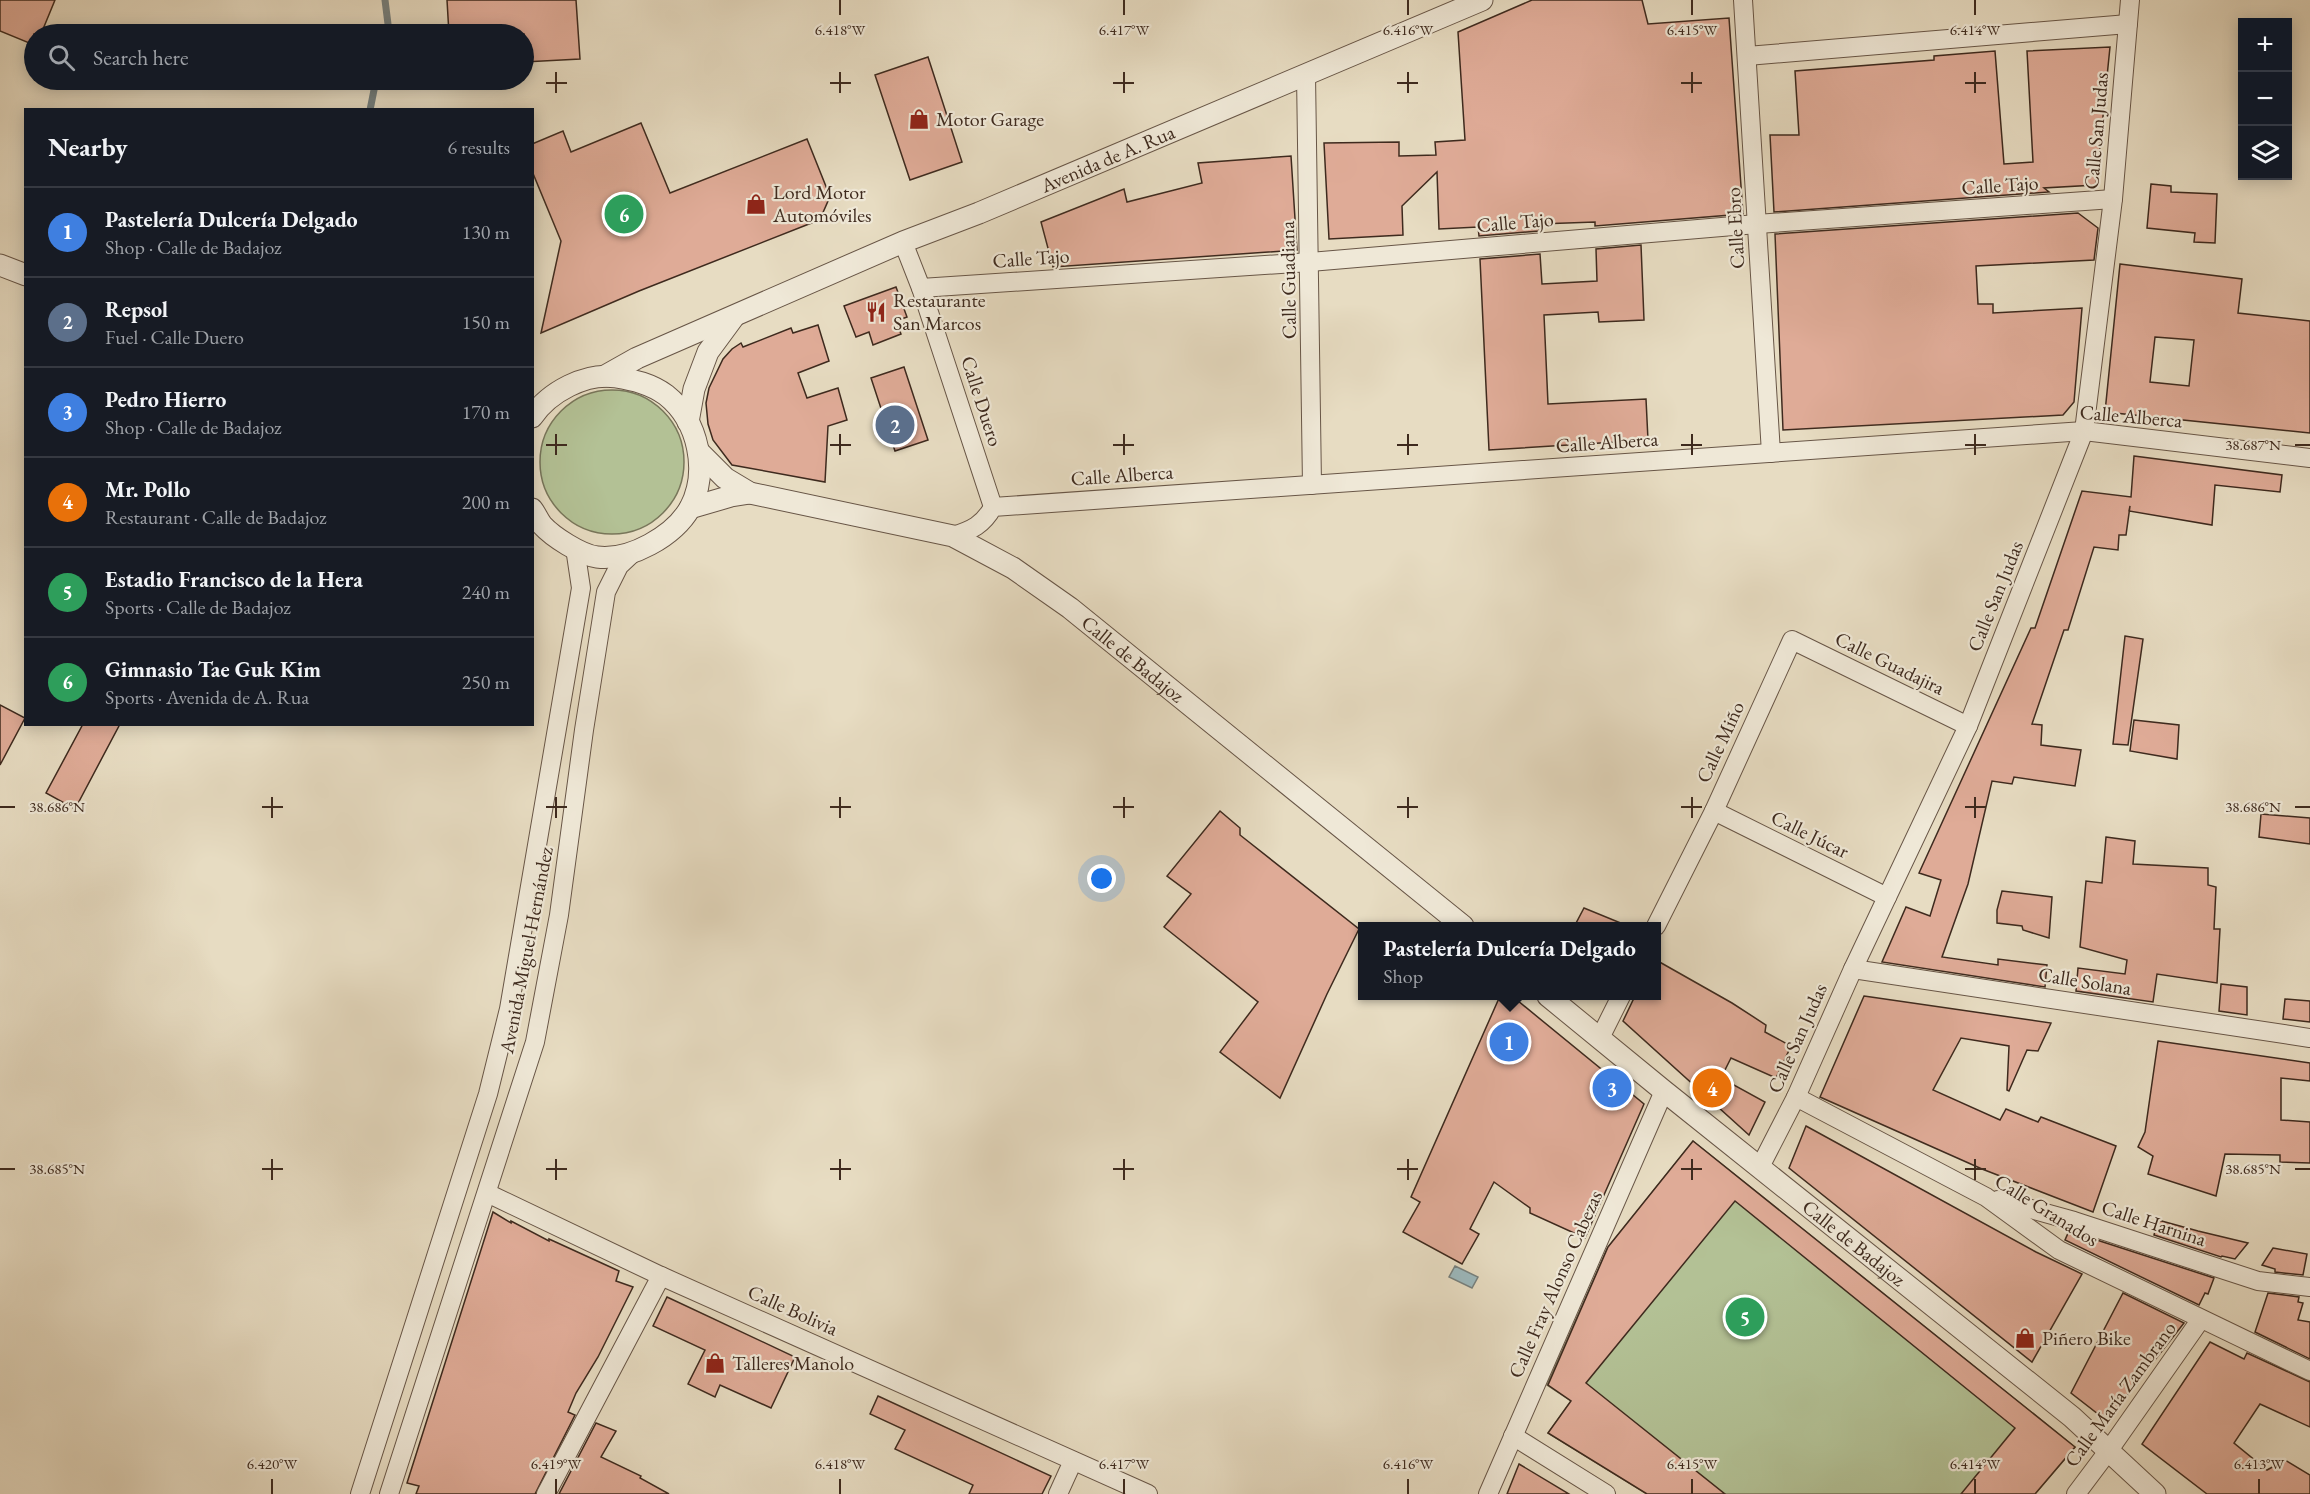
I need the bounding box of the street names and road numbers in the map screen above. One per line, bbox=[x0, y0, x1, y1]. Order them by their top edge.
street label: Calle San Judas bbox=[2078, 71, 2114, 191]
street label: Avenida de A. Rua bbox=[1036, 119, 1179, 199]
street label: Calle Tajo bbox=[1961, 169, 2039, 201]
street label: Calle Ebro bbox=[1720, 186, 1750, 269]
street label: Calle Tajo bbox=[1475, 206, 1555, 238]
street label: Calle Guadiana bbox=[1274, 221, 1302, 339]
street label: Calle Tajo bbox=[992, 242, 1070, 274]
street label: Calle Duero bbox=[955, 352, 1009, 450]
street label: Calle Alberca bbox=[2079, 399, 2183, 433]
street label: Calle Alberca bbox=[1555, 425, 1659, 459]
street label: Calle Alberca bbox=[1070, 458, 1174, 492]
street label: Calle San Judas bbox=[1961, 537, 2029, 655]
street label: Calle de Badajoz bbox=[1076, 610, 1190, 709]
street label: Calle Guadajira bbox=[1831, 625, 1949, 701]
street label: Calle Miño bbox=[1690, 697, 1750, 787]
street label: Calle Júcar bbox=[1767, 804, 1853, 864]
street label: Avenida Miguel Hernández bbox=[493, 844, 559, 1057]
street label: Calle Solana bbox=[2037, 961, 2133, 1001]
street label: Calle San Judas bbox=[1761, 979, 1833, 1097]
street label: Calle Granados bbox=[1990, 1168, 2104, 1252]
street label: Calle Fray Alonso Cabezas bbox=[1502, 1186, 1608, 1382]
street label: Calle de Badajoz bbox=[1797, 1194, 1911, 1292]
street label: Calle Harnina bbox=[2098, 1194, 2210, 1252]
street label: Calle Bolivia bbox=[744, 1279, 842, 1341]
street label: Calle María Zambrano bbox=[2058, 1316, 2182, 1472]

